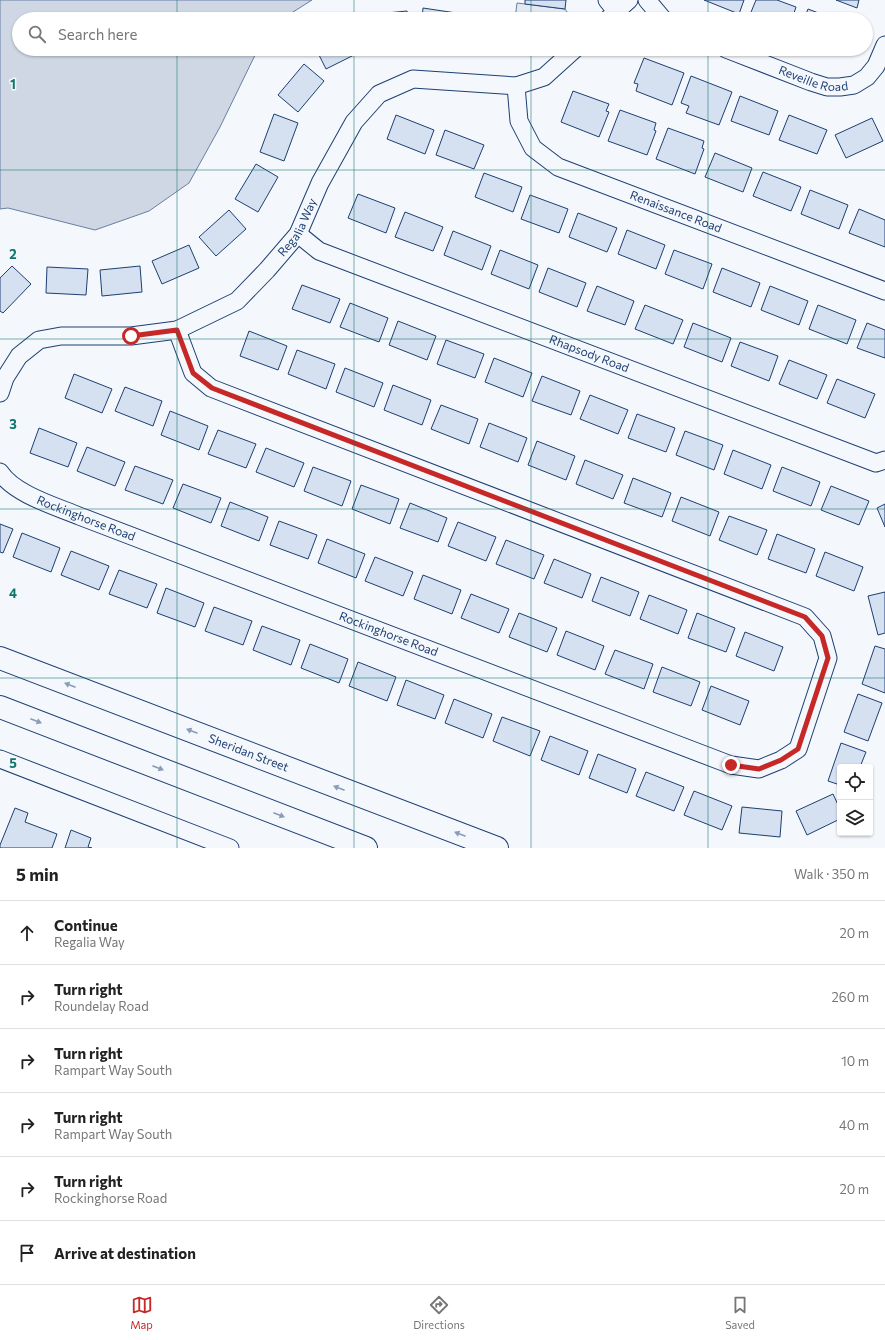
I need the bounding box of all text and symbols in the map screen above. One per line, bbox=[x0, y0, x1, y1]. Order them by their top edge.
search box bbox=[12, 12, 873, 56]
icon: search bbox=[26, 23, 48, 45]
text: Search here bbox=[58, 25, 137, 43]
street label: Reveille Road bbox=[777, 62, 849, 93]
text: 1 bbox=[10, 76, 16, 92]
street label: Renaissance Road bbox=[628, 187, 724, 235]
street label: Regalia Way bbox=[274, 196, 319, 259]
text: 2 bbox=[9, 246, 17, 262]
route start bbox=[122, 327, 140, 345]
street label: Rhapsody Road bbox=[548, 331, 631, 374]
text: 3 bbox=[9, 416, 17, 432]
street label: Rockinghorse Road bbox=[35, 492, 138, 543]
text: 4 bbox=[9, 585, 17, 601]
street label: Rockinghorse Road bbox=[338, 608, 440, 658]
one-way arrow bbox=[64, 681, 76, 687]
one-way arrow bbox=[31, 719, 43, 725]
one-way arrow bbox=[185, 728, 197, 734]
street label: Sheridan Street bbox=[207, 730, 291, 774]
text: 5 bbox=[9, 755, 17, 771]
route end bbox=[722, 756, 740, 774]
map controls bbox=[837, 764, 873, 836]
button: locate bbox=[837, 764, 873, 800]
one-way arrow bbox=[152, 766, 164, 772]
one-way arrow bbox=[333, 784, 345, 790]
button: layers bbox=[837, 800, 873, 836]
one-way arrow bbox=[274, 812, 286, 818]
one-way arrow bbox=[454, 831, 466, 837]
text: 5 min bbox=[16, 864, 59, 885]
text: Walk · 350 m bbox=[794, 866, 869, 882]
text: Continue bbox=[54, 916, 118, 934]
icon: ahead bbox=[16, 922, 38, 944]
text: 20 m bbox=[840, 925, 869, 941]
text: Regalia Way bbox=[54, 934, 125, 950]
text: Turn right bbox=[54, 980, 123, 998]
icon: right bbox=[16, 986, 38, 1008]
text: 260 m bbox=[832, 989, 869, 1005]
text: Roundelay Road bbox=[54, 998, 149, 1014]
text: Turn right bbox=[54, 1044, 123, 1062]
icon: right bbox=[16, 1050, 38, 1072]
text: 10 m bbox=[841, 1053, 869, 1069]
text: Rampart Way South bbox=[54, 1062, 172, 1078]
text: Turn right bbox=[54, 1108, 123, 1126]
icon: right bbox=[16, 1114, 38, 1136]
text: 40 m bbox=[839, 1117, 869, 1133]
text: Rampart Way South bbox=[54, 1126, 172, 1142]
text: Turn right bbox=[54, 1172, 123, 1190]
icon: right bbox=[16, 1178, 38, 1200]
text: 20 m bbox=[840, 1181, 869, 1197]
text: Rockinghorse Road bbox=[54, 1190, 167, 1206]
icon: arrive bbox=[16, 1242, 38, 1264]
text: Arrive at destination bbox=[54, 1244, 196, 1262]
tab: Map bbox=[130, 1294, 153, 1331]
tab: Directions bbox=[413, 1294, 465, 1331]
tab: Saved bbox=[725, 1294, 755, 1331]

